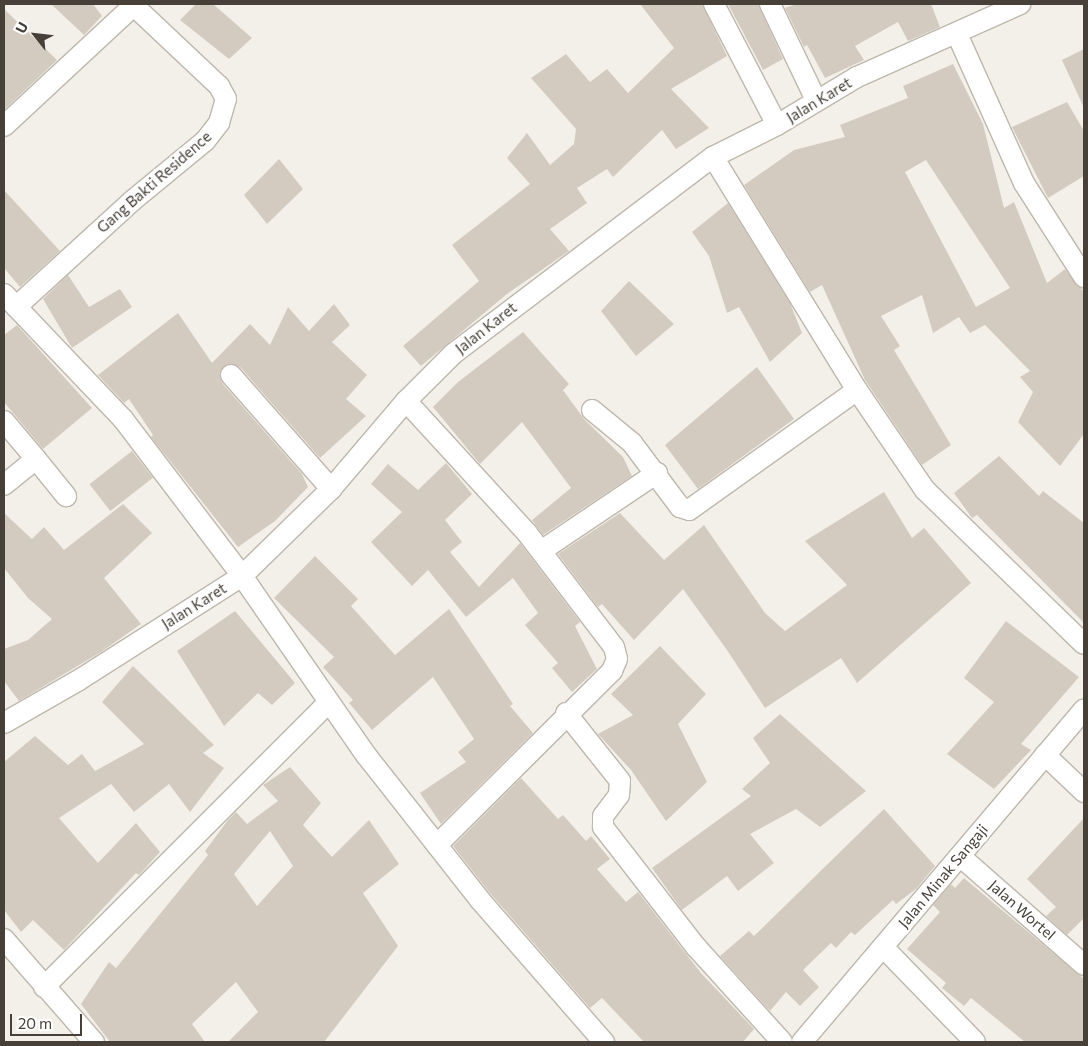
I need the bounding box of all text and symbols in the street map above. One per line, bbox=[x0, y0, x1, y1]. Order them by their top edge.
north arrow bbox=[10, 10, 60, 60]
text: U bbox=[12, 19, 31, 36]
street label: Jalan Karet bbox=[783, 74, 855, 126]
street label: Gang Bakti Residence bbox=[93, 127, 215, 237]
street label: Jalan Karet bbox=[452, 298, 520, 358]
street label: Jalan Karet bbox=[158, 579, 230, 633]
street label: Jalan Minak Sangaji bbox=[894, 821, 992, 931]
street label: Jalan Wortel bbox=[985, 876, 1059, 944]
scale bar bbox=[12, 1004, 85, 1036]
text: 20 m bbox=[18, 1014, 52, 1032]

